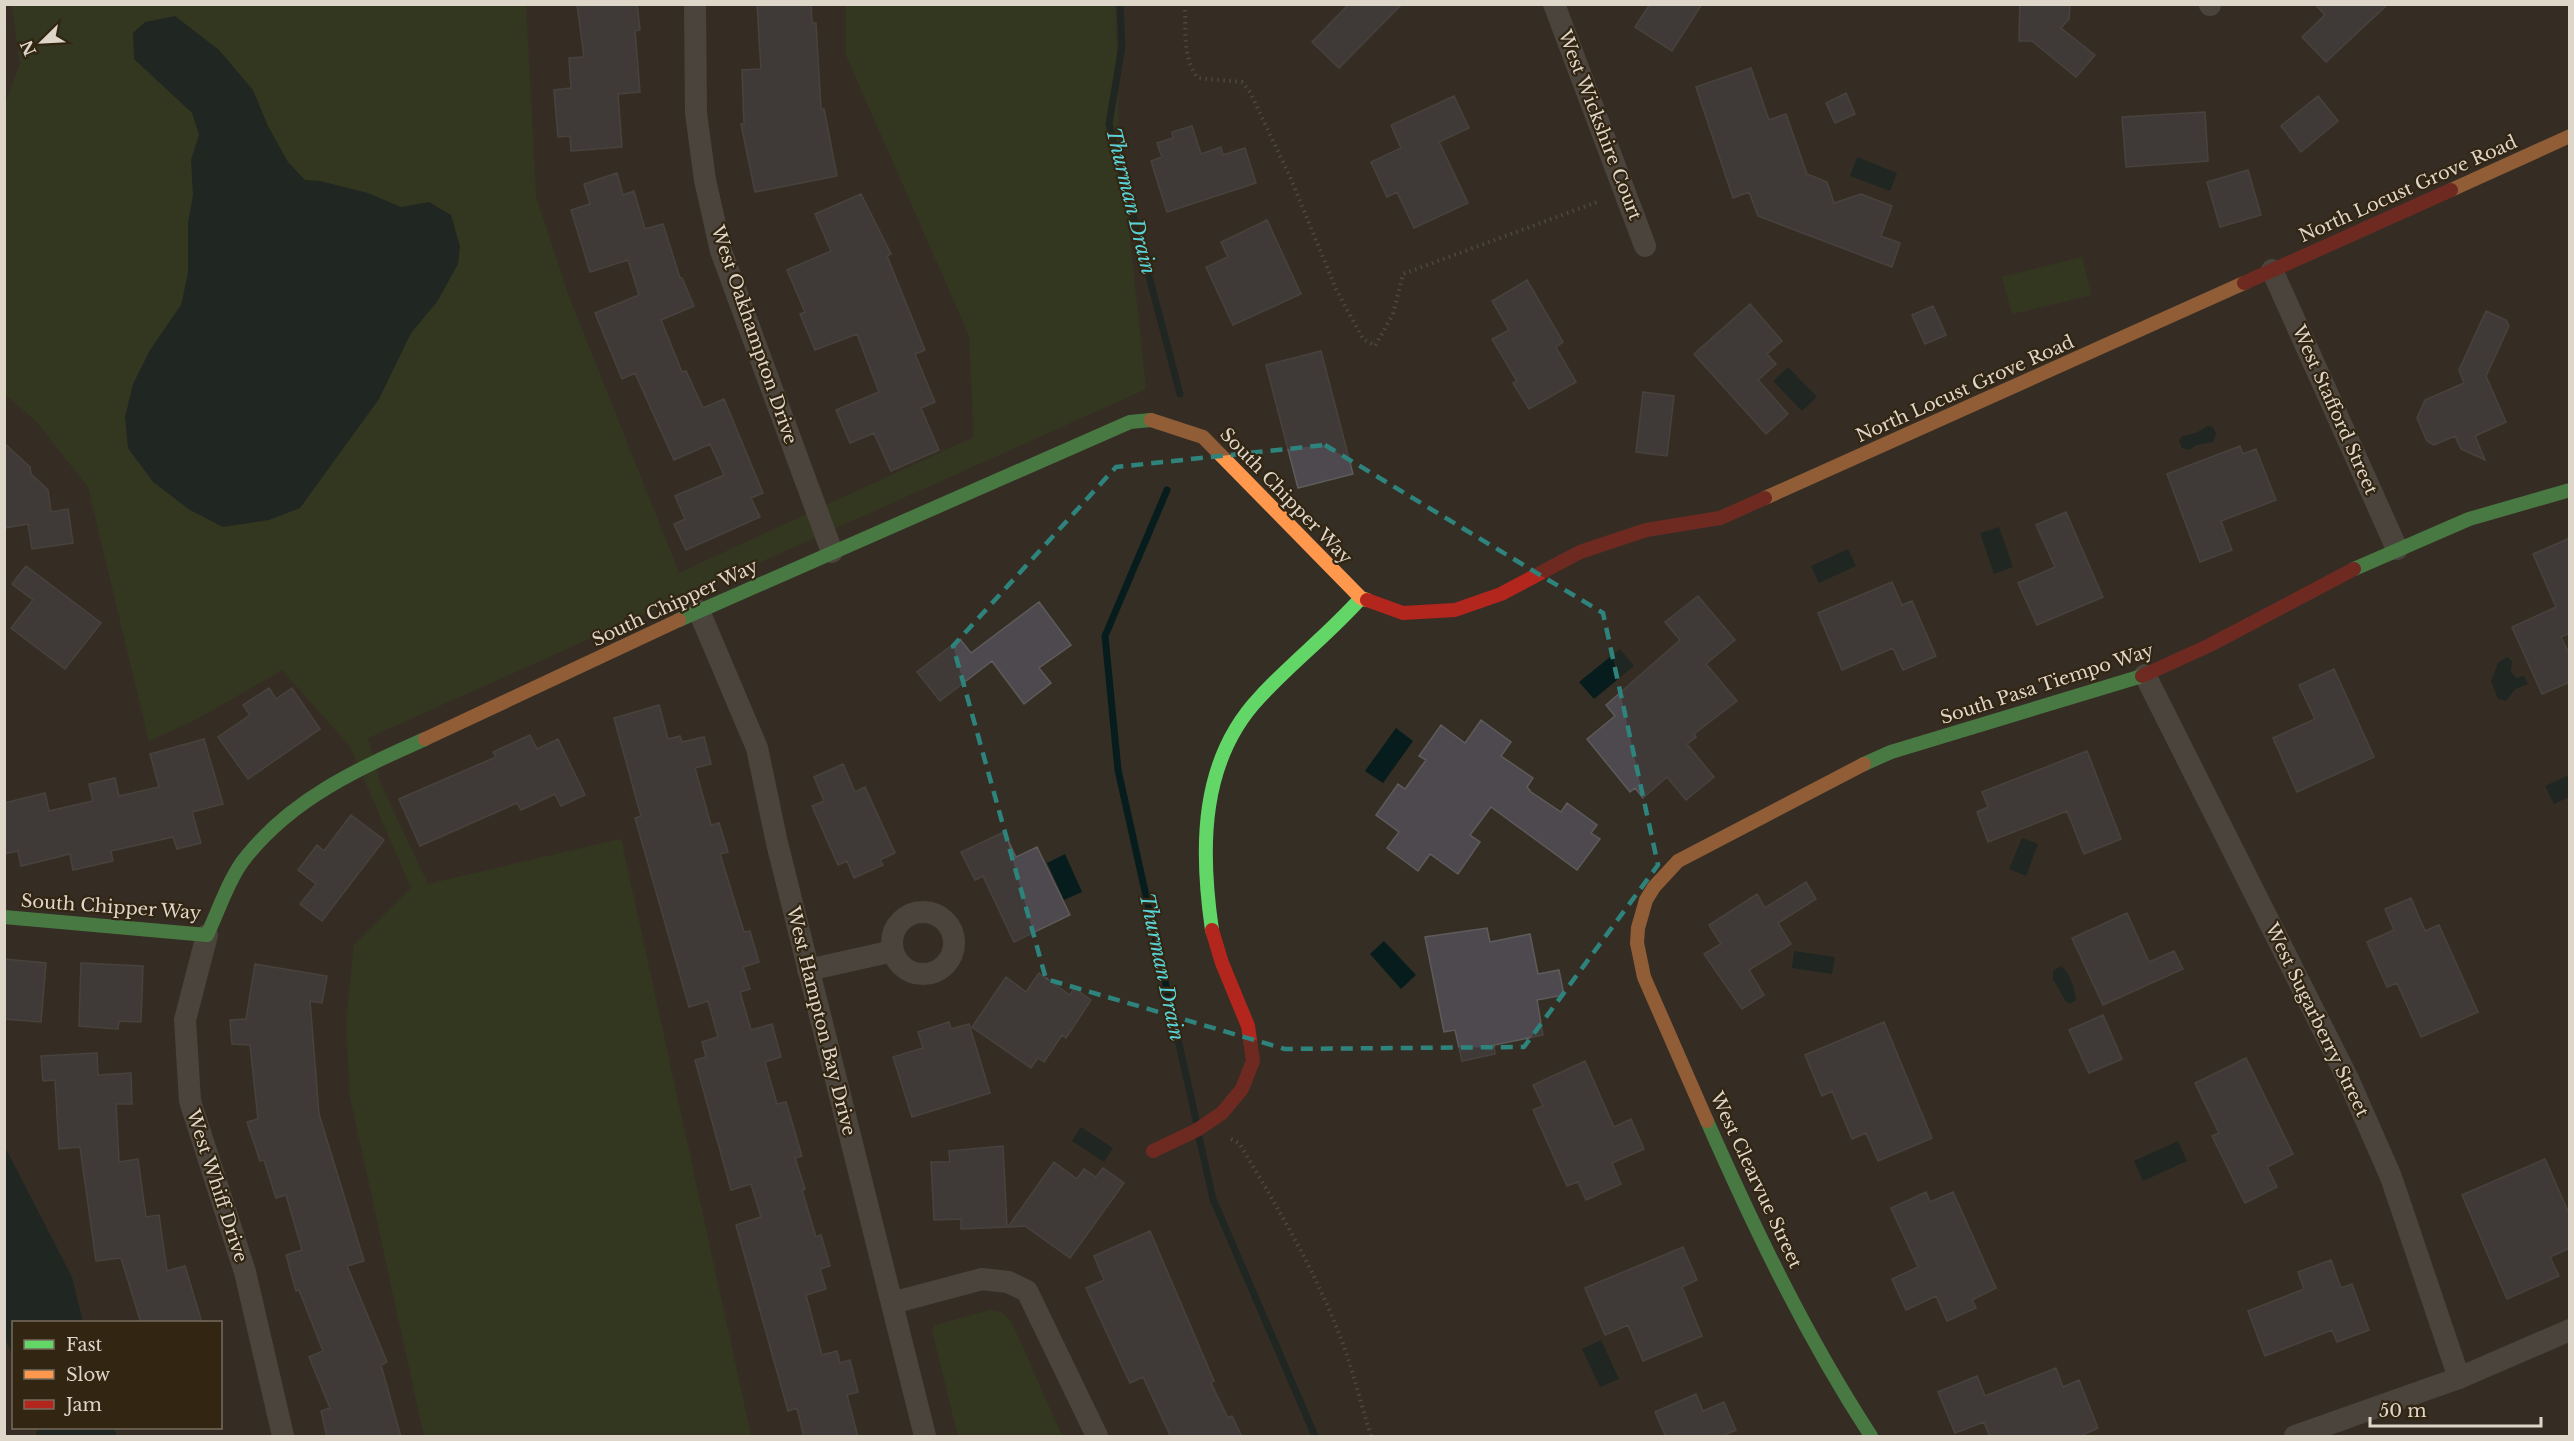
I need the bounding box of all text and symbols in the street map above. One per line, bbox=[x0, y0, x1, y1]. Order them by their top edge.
north arrow bbox=[12, 12, 72, 72]
street label: West Wickshire Court bbox=[1553, 26, 1646, 223]
text: N bbox=[16, 37, 40, 59]
water label: Thurman Drain bbox=[1101, 125, 1161, 277]
street label: North Locust Grove Road bbox=[2295, 131, 2521, 247]
street label: West Oakhampton Drive bbox=[706, 222, 802, 447]
street label: West Stafford Street bbox=[2287, 321, 2382, 498]
street label: North Locust Grove Road bbox=[1852, 331, 2078, 447]
street label: South Chipper Way bbox=[1215, 423, 1357, 569]
street label: South Chipper Way bbox=[588, 555, 762, 651]
street label: South Pasa Tiempo Way bbox=[1937, 639, 2157, 729]
street label: South Chipper Way bbox=[20, 890, 202, 924]
water label: Thurman Drain bbox=[1135, 891, 1189, 1043]
street label: West Hampton Bay Drive bbox=[782, 903, 860, 1138]
street label: West Sugarberry Street bbox=[2260, 919, 2374, 1121]
street label: West Clearvue Street bbox=[1705, 1087, 1807, 1272]
street label: West Whiff Drive bbox=[182, 1106, 252, 1265]
legend bbox=[12, 1321, 222, 1429]
text: Fast bbox=[66, 1334, 103, 1356]
text: Slow bbox=[66, 1364, 111, 1386]
scale bar bbox=[2370, 1390, 2541, 1428]
text: Jam bbox=[64, 1394, 102, 1416]
text: 50 m bbox=[2379, 1400, 2427, 1422]

